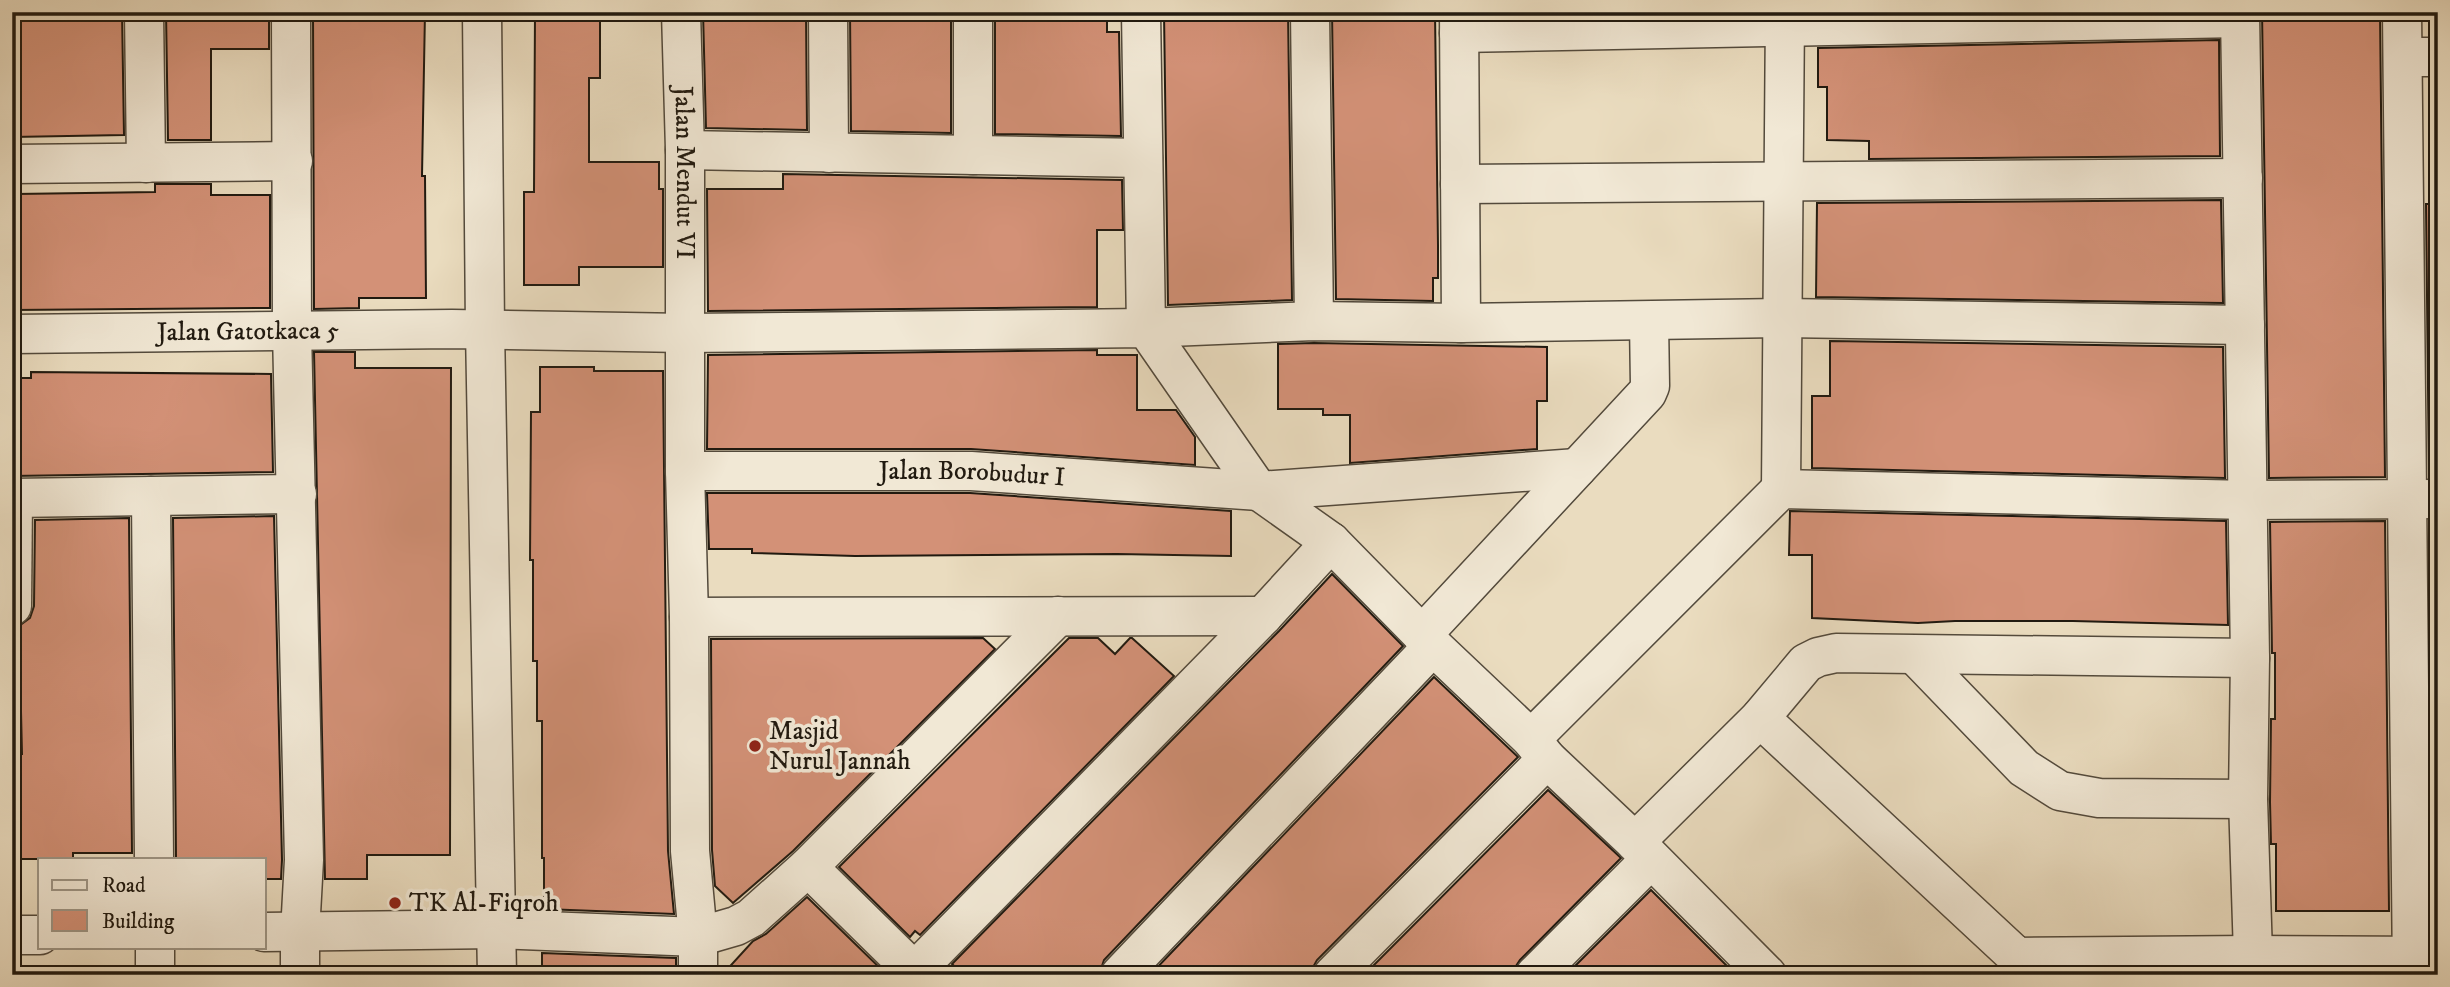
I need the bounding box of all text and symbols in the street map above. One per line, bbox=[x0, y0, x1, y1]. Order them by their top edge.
street label: Jalan Mendut VI bbox=[667, 84, 702, 260]
street label: Jalan Gatotkaca 5 bbox=[155, 314, 339, 349]
street label: Jalan Borobudur I bbox=[877, 454, 1066, 494]
place label: Masjid Nurul Jannah bbox=[769, 715, 911, 778]
marker: Masjid Nurul Jannah bbox=[747, 738, 763, 754]
legend bbox=[38, 858, 266, 948]
text: Road bbox=[102, 873, 146, 899]
place label: TK Al-Fiqroh bbox=[409, 887, 559, 920]
marker: TK Al-Fiqroh bbox=[387, 895, 403, 911]
text: Building bbox=[102, 909, 175, 935]

